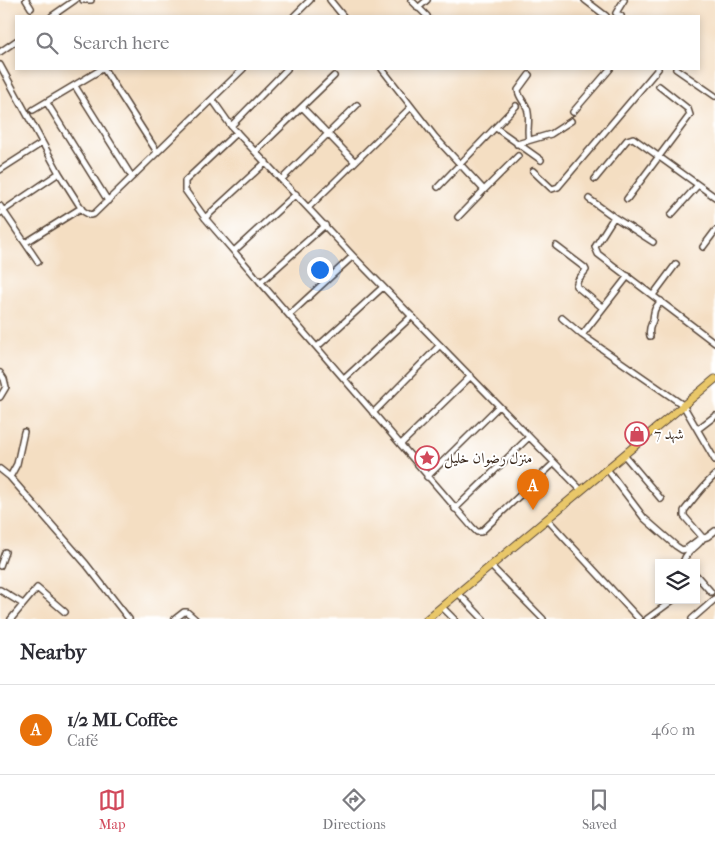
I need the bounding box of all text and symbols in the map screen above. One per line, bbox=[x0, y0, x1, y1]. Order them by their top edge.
search box bbox=[15, 15, 700, 70]
icon: search bbox=[33, 29, 61, 57]
text: Search here bbox=[73, 32, 169, 54]
your location bbox=[307, 257, 333, 283]
shop icon: شهد 7 bbox=[624, 421, 650, 447]
place label: شهد 7 bbox=[654, 425, 684, 444]
place icon: منزل رضوان خليل bbox=[414, 445, 440, 471]
place label: منزل رضوان خليل bbox=[444, 449, 532, 469]
pin: A bbox=[517, 469, 549, 510]
map controls bbox=[655, 559, 700, 604]
button: layers bbox=[655, 559, 700, 604]
text: Nearby bbox=[20, 640, 86, 664]
text: 1/2 ML Coffee bbox=[67, 709, 178, 731]
text: A bbox=[31, 720, 41, 739]
text: 460 m bbox=[651, 720, 695, 739]
text: Café bbox=[67, 731, 98, 750]
tab: Map bbox=[98, 786, 126, 833]
tab: Directions bbox=[323, 786, 386, 833]
tab: Saved bbox=[582, 786, 617, 833]

